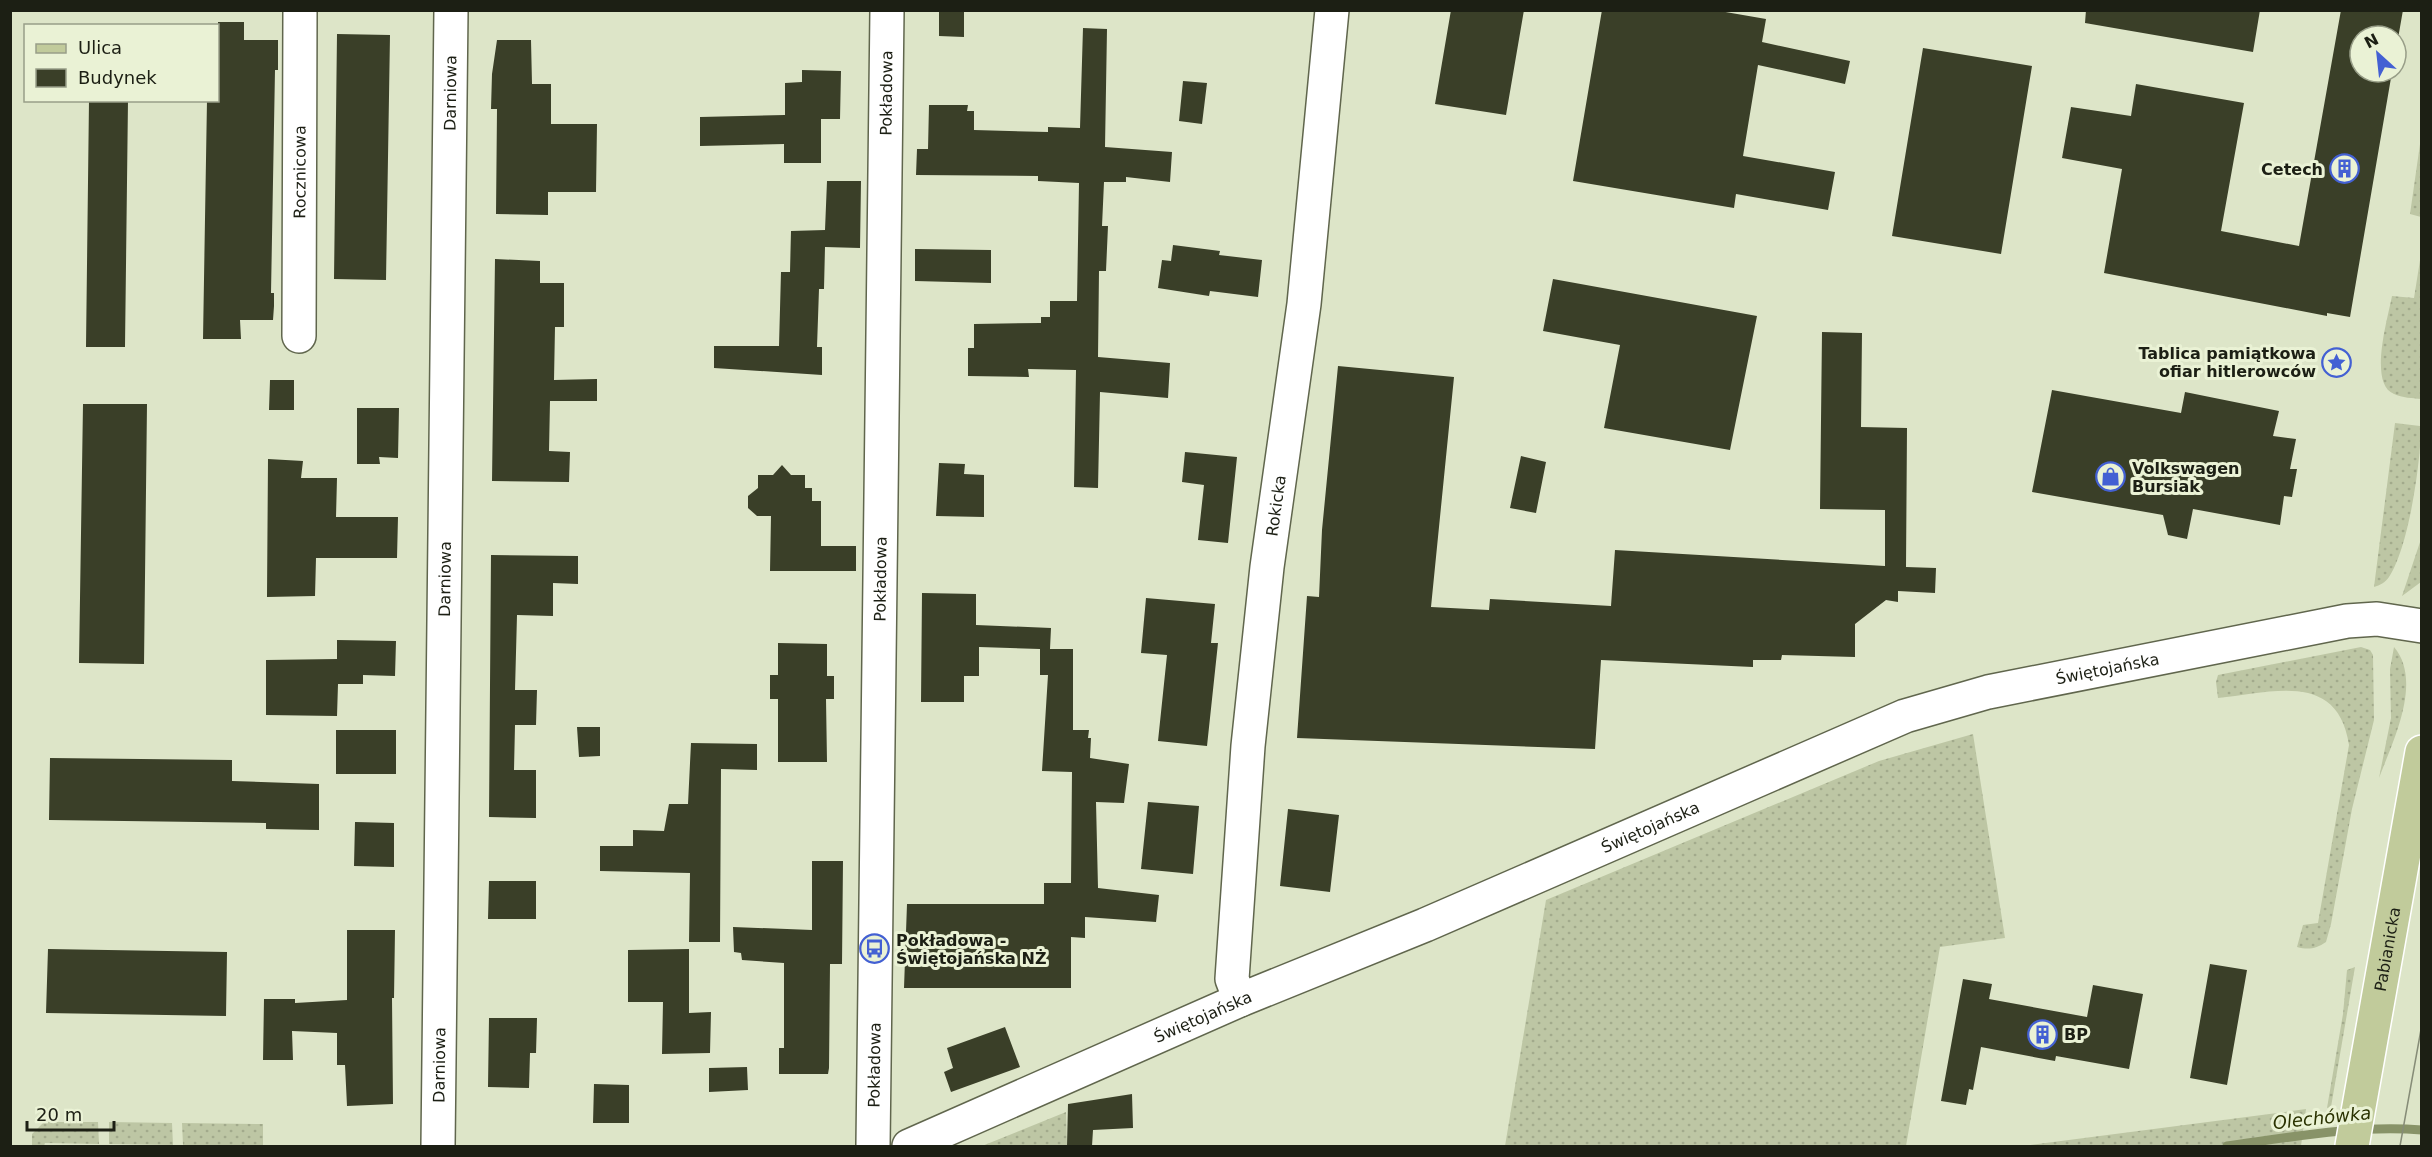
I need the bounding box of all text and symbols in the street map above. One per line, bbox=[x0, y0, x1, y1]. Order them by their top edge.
legend bbox=[24, 24, 219, 102]
north arrow bbox=[2348, 24, 2408, 84]
text: N bbox=[2361, 30, 2382, 53]
text: Ulica bbox=[78, 37, 122, 58]
street label: Pokładowa bbox=[876, 50, 897, 136]
street label: Darniowa bbox=[441, 55, 460, 131]
text: Budynek bbox=[78, 67, 157, 88]
street label: Rocznicowa bbox=[290, 125, 310, 219]
building icon: Cetech bbox=[2328, 153, 2360, 185]
place label: Cetech bbox=[2261, 160, 2323, 179]
place label: Tablica pamiątkowa ofiar hitlerowców bbox=[2138, 344, 2316, 381]
place icon: Tablica pamiątkowa ofiar hitlerowców bbox=[2321, 346, 2353, 378]
place label: Volkswagen Bursiak bbox=[2132, 459, 2239, 496]
shop icon: Volkswagen Bursiak bbox=[2095, 461, 2127, 493]
street label: Rokicka bbox=[1262, 474, 1290, 537]
street label: Pokładowa bbox=[870, 536, 891, 622]
street label: Darniowa bbox=[435, 541, 455, 617]
street label: Świętojańska bbox=[2054, 649, 2161, 688]
street label: Świętojańska bbox=[1598, 798, 1702, 857]
street label: Pabianicka bbox=[2371, 905, 2404, 993]
place label: Pokładowa - Świętojańska NŻ bbox=[896, 931, 1046, 968]
bus stop icon: Pokładowa - Świętojańska NŻ bbox=[859, 933, 891, 965]
street label: Świętojańska bbox=[1151, 987, 1255, 1047]
building icon: BP bbox=[2027, 1018, 2059, 1050]
street label: Pokładowa bbox=[864, 1022, 885, 1108]
place label: BP bbox=[2064, 1025, 2088, 1044]
street label: Darniowa bbox=[429, 1027, 449, 1103]
scale bar bbox=[27, 1094, 114, 1132]
water label: Olechówka bbox=[2272, 1102, 2372, 1133]
text: 20 m bbox=[36, 1104, 82, 1125]

